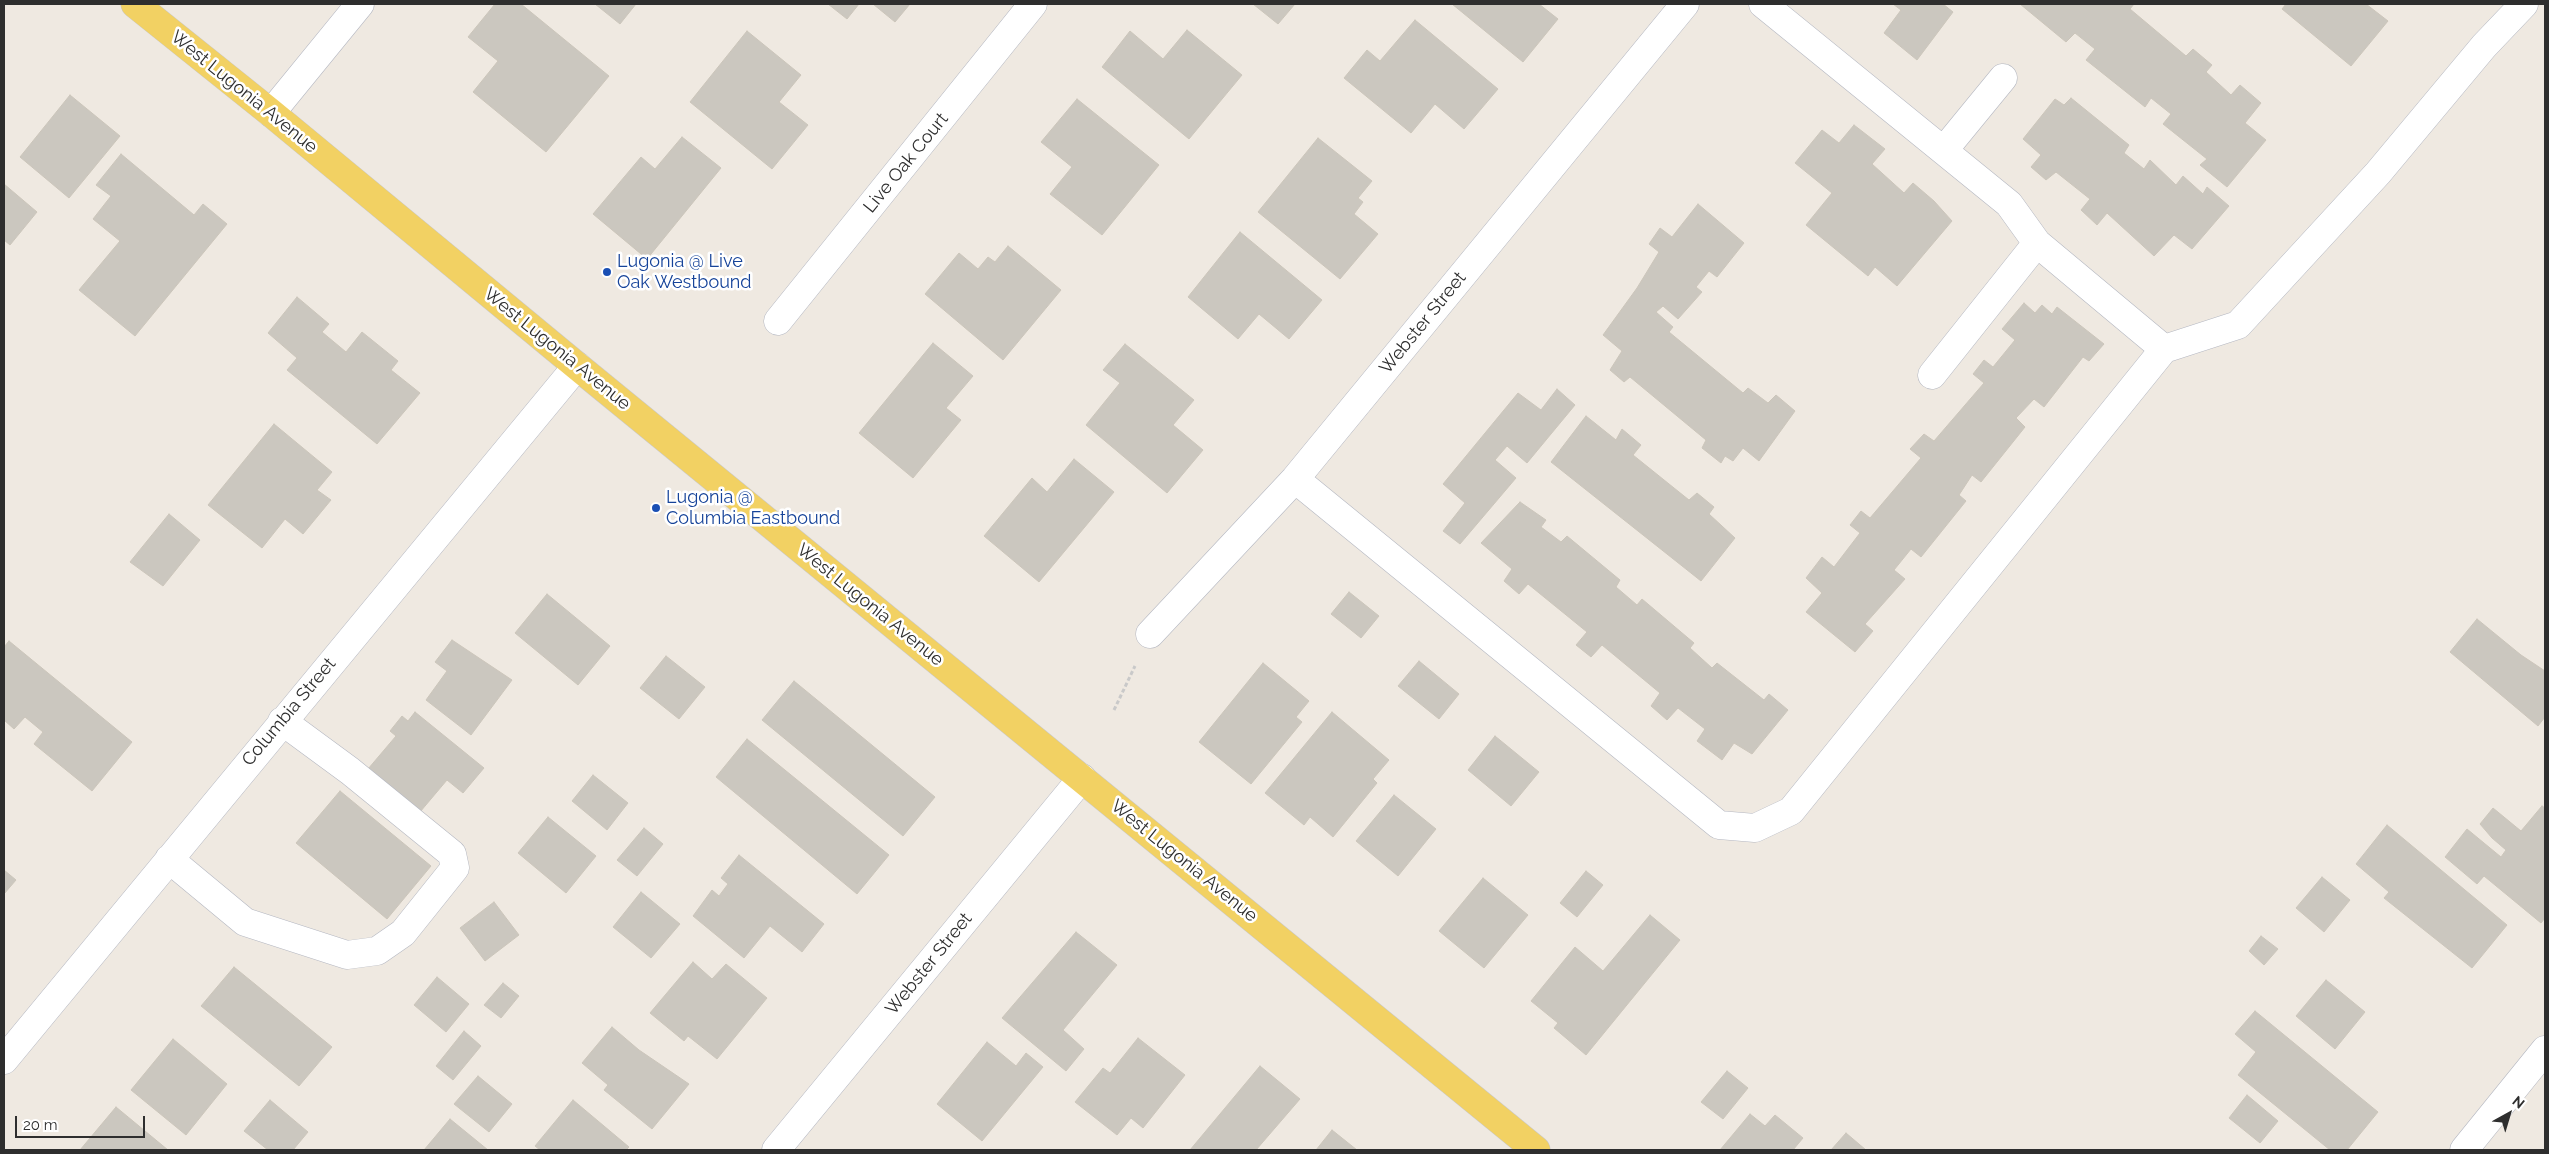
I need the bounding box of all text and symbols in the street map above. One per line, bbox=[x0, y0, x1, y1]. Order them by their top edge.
street label: West Lugonia Avenue bbox=[166, 26, 322, 158]
street label: Live Oak Court bbox=[859, 109, 953, 217]
place label: Lugonia @ Live Oak Westbound bbox=[617, 251, 752, 294]
marker: Lugonia @ Live Oak Westbound bbox=[601, 266, 613, 278]
street label: Webster Street bbox=[1375, 268, 1471, 378]
street label: West Lugonia Avenue bbox=[479, 283, 635, 415]
place label: Lugonia @ Columbia Eastbound bbox=[666, 487, 840, 530]
marker: Lugonia @ Columbia Eastbound bbox=[650, 502, 662, 514]
street label: West Lugonia Avenue bbox=[792, 539, 948, 671]
street label: Columbia Street bbox=[237, 654, 341, 770]
street label: West Lugonia Avenue bbox=[1106, 795, 1262, 927]
street label: Webster Street bbox=[881, 909, 977, 1019]
north arrow bbox=[2484, 1089, 2534, 1139]
text: N bbox=[2509, 1093, 2528, 1112]
scale bar bbox=[18, 1106, 148, 1138]
text: 20 m bbox=[23, 1116, 58, 1134]

